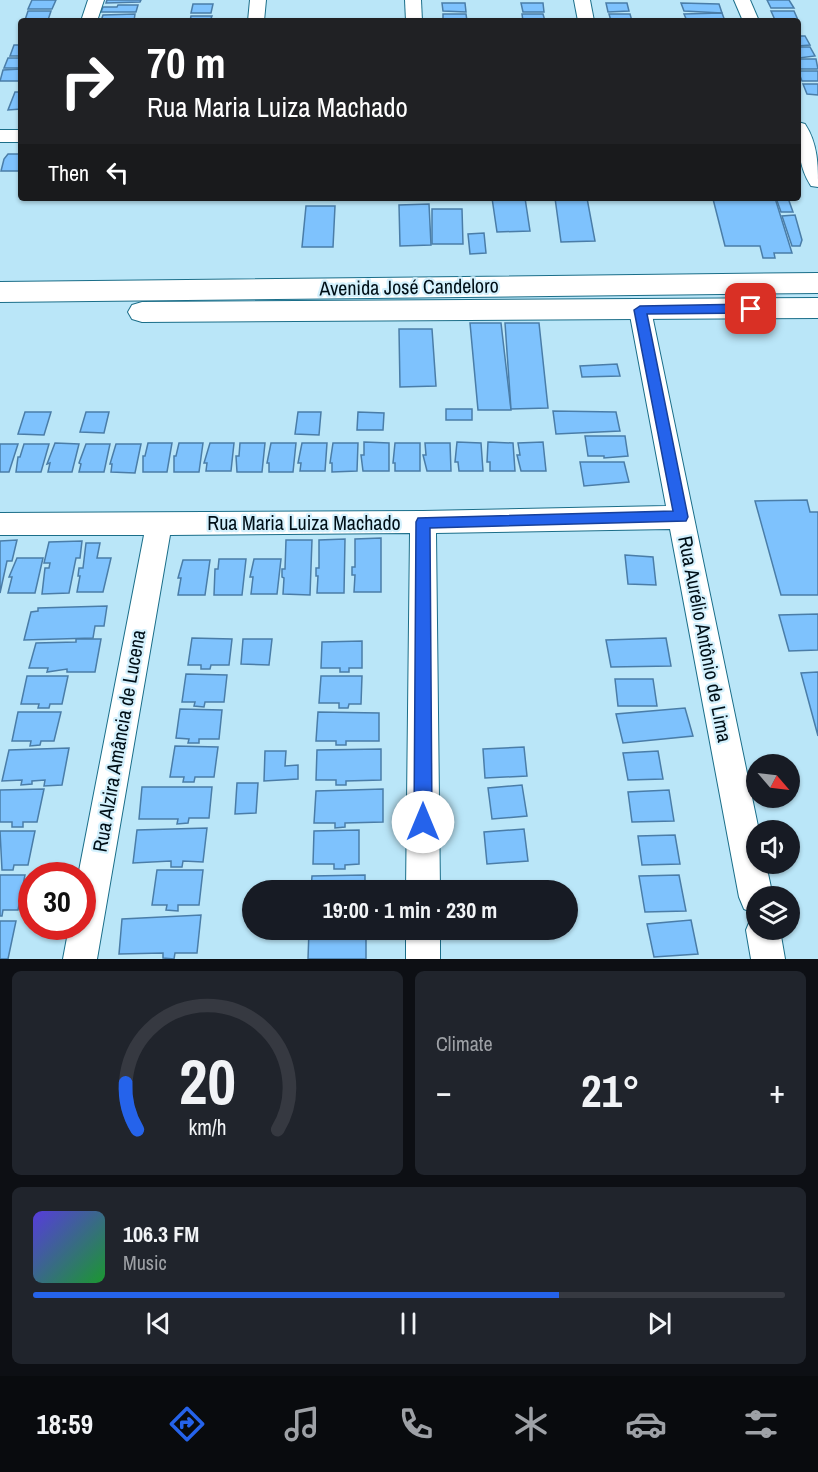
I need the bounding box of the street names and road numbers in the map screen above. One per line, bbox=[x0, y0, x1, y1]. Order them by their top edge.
street label: Avenida José Candeloro bbox=[318, 271, 499, 302]
street label: Rua Maria Luiza Machado bbox=[207, 509, 401, 536]
street label: Rua Aurélio Antônio de Lima bbox=[672, 533, 739, 744]
street label: Rua Alzira Amância de Lucena bbox=[86, 628, 151, 854]

